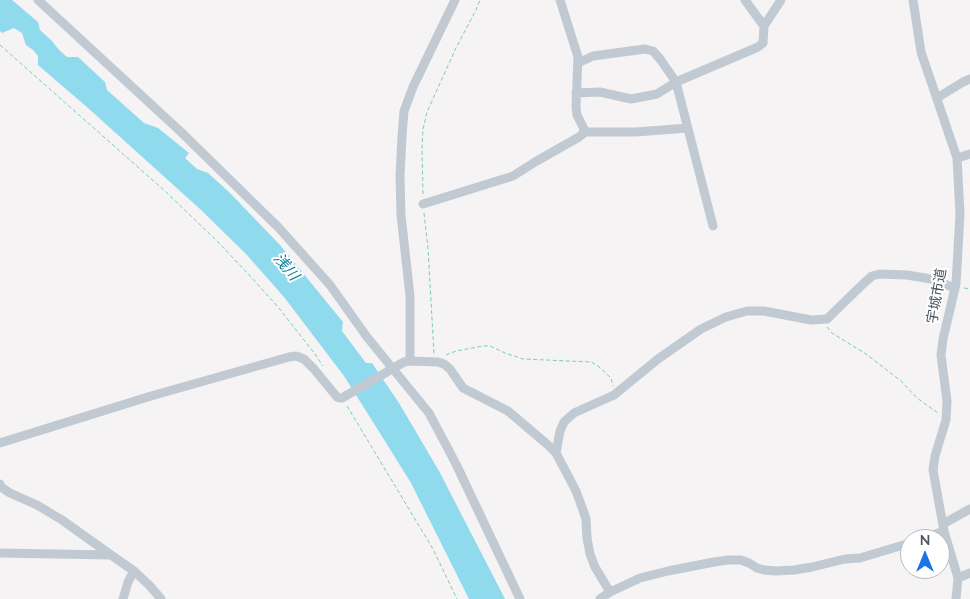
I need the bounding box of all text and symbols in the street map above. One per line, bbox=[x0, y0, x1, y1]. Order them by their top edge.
water label: 浅川 bbox=[269, 250, 303, 284]
street label: 宇城市道 bbox=[924, 267, 950, 325]
north arrow bbox=[900, 529, 950, 579]
text: N bbox=[920, 531, 930, 549]

